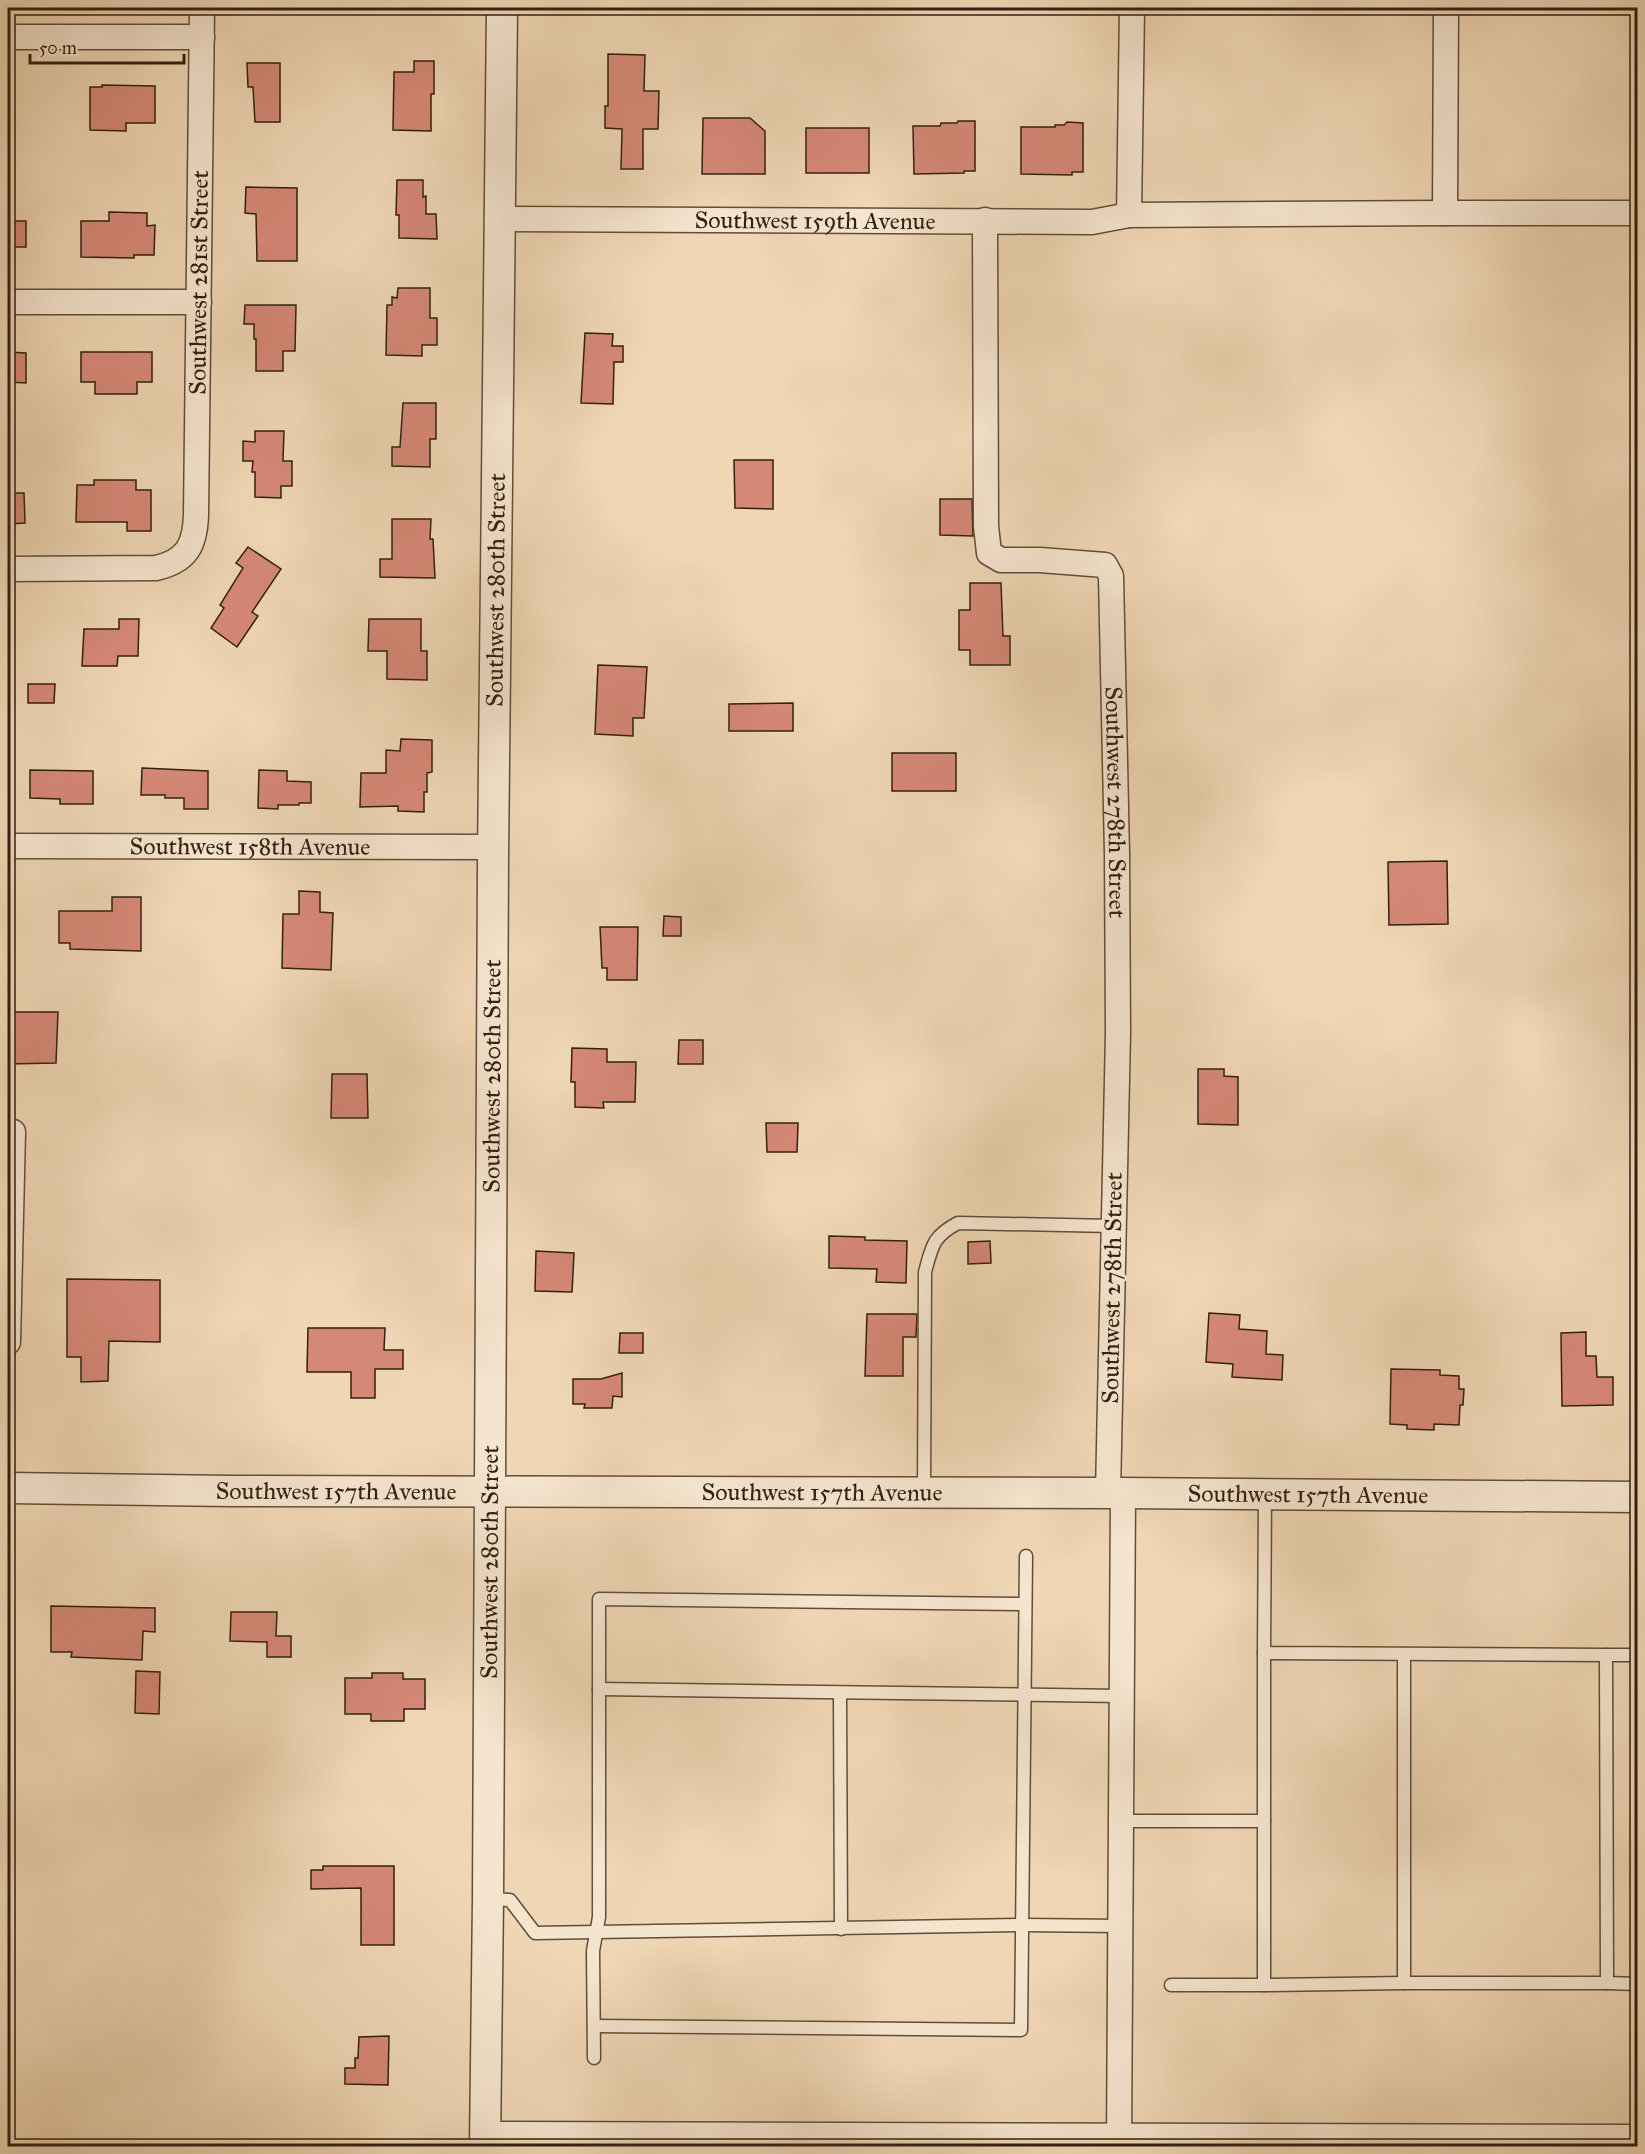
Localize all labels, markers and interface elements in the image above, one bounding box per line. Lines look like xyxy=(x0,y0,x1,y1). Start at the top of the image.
scale bar xyxy=(30,27,184,65)
text: 50 m xyxy=(39,37,77,59)
street label: Southwest 281st Street xyxy=(182,170,215,395)
street label: Southwest 159th Avenue xyxy=(694,205,936,236)
street label: Southwest 280th Street xyxy=(480,473,512,707)
street label: Southwest 278th Street xyxy=(1098,686,1132,919)
street label: Southwest 158th Avenue xyxy=(130,831,370,862)
street label: Southwest 280th Street xyxy=(476,959,508,1193)
street label: Southwest 278th Street xyxy=(1095,1171,1129,1404)
street label: Southwest 280th Street xyxy=(474,1445,505,1679)
street label: Southwest 157th Avenue xyxy=(215,1476,456,1507)
street label: Southwest 157th Avenue xyxy=(702,1477,942,1508)
street label: Southwest 157th Avenue xyxy=(1187,1479,1429,1510)

